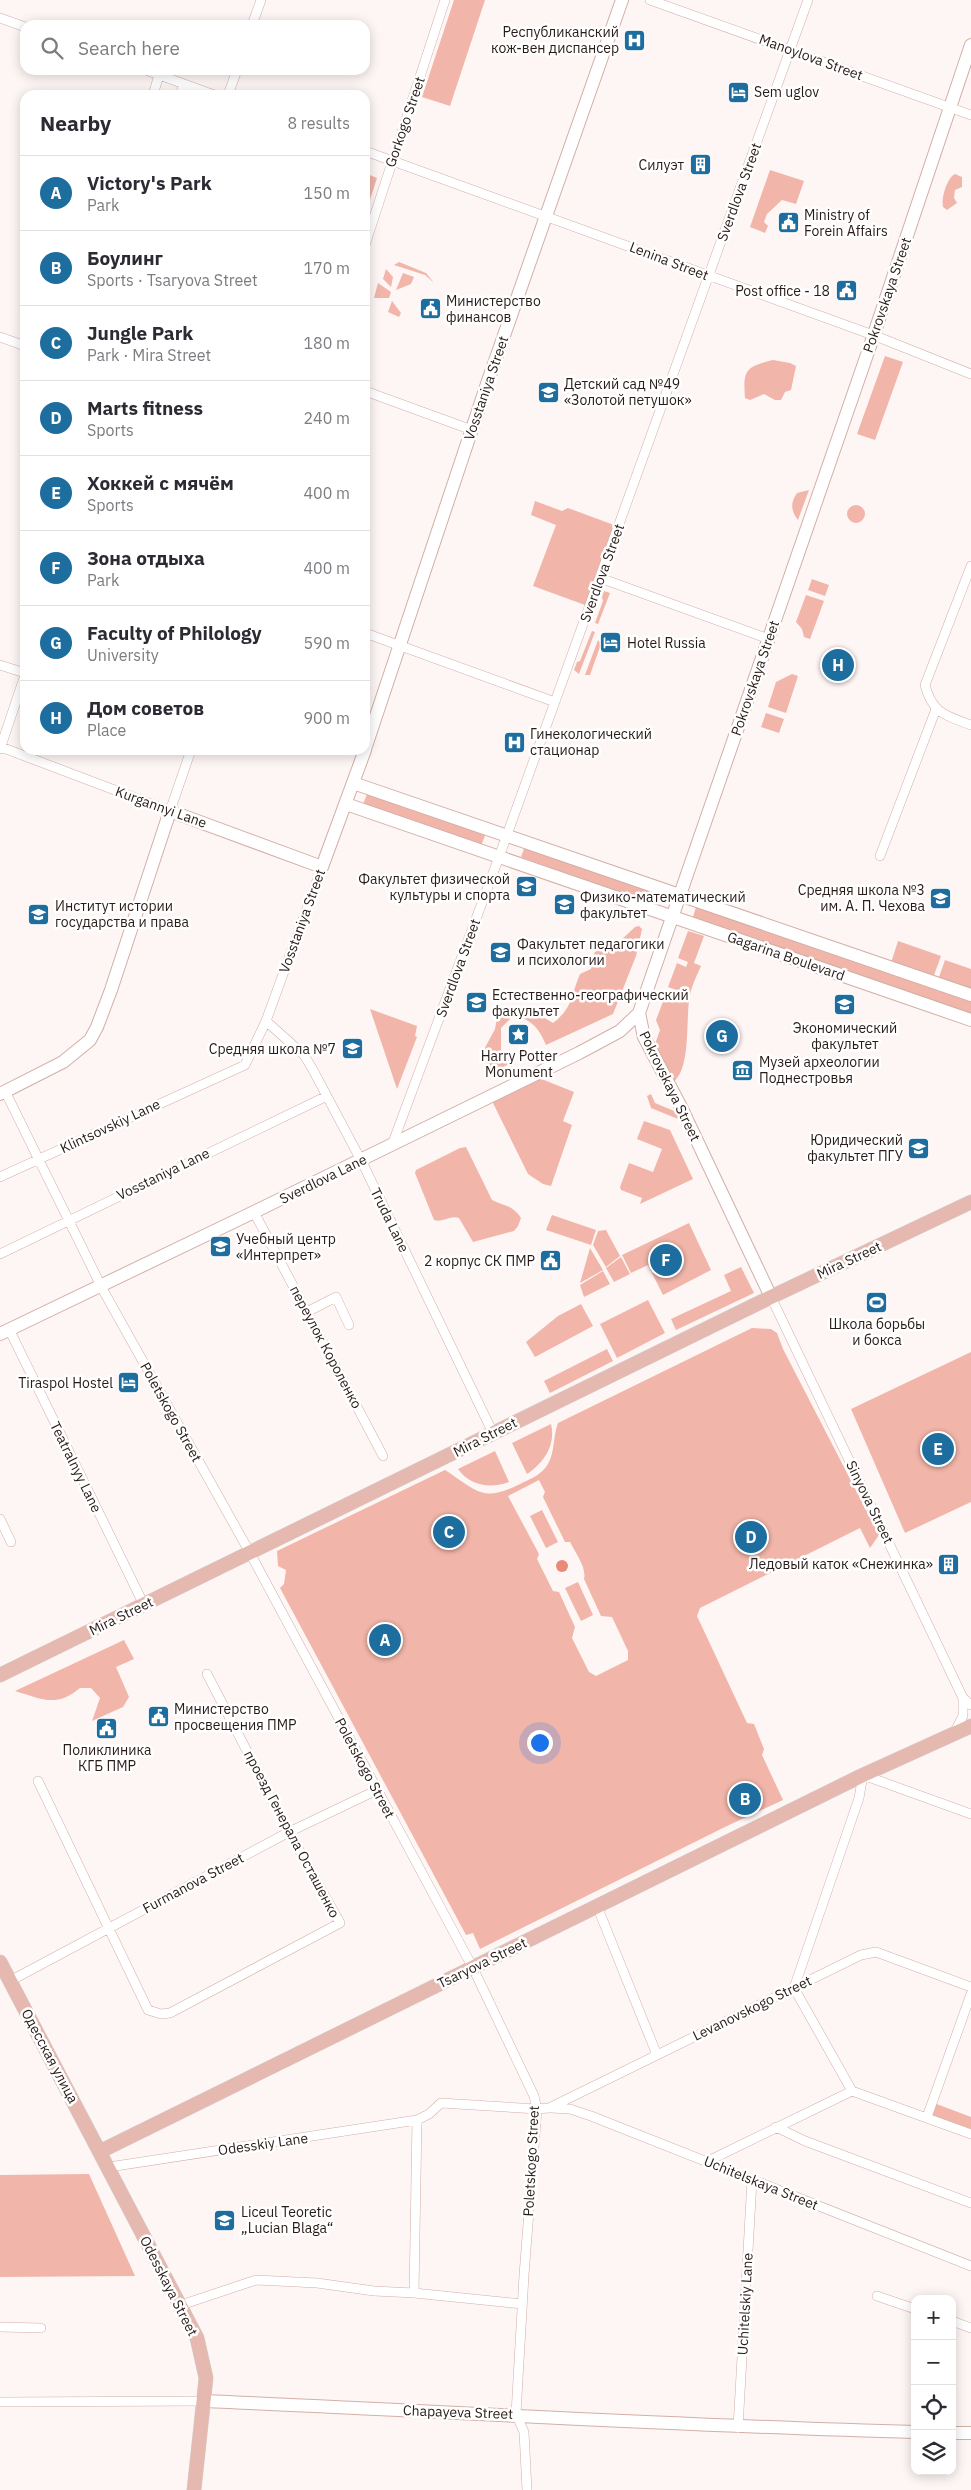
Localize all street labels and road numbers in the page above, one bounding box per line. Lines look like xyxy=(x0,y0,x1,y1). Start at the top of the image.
street label: Manoylova Street xyxy=(757,30,865,84)
street label: Gorkogo Street xyxy=(381,74,429,170)
street label: Sverdlova Street xyxy=(713,140,765,244)
street label: Pokrovskaya Street xyxy=(859,235,915,355)
street label: Lenina Street xyxy=(627,238,711,284)
street label: Vosstaniya Street xyxy=(460,333,512,443)
street label: Sverdlova Street xyxy=(576,521,628,625)
street label: Pokrovskaya Street xyxy=(727,618,783,738)
street label: Kurgannyi Lane xyxy=(113,782,209,832)
street label: Vosstaniya Street xyxy=(275,867,329,975)
street label: Sverdlova Street xyxy=(432,916,484,1020)
street label: Gagarina Boulevard xyxy=(725,927,847,985)
street label: Pokrovskaya Street xyxy=(635,1028,705,1144)
street label: Klintsovskiy Lane xyxy=(57,1095,163,1157)
street label: Vosstaniya Lane xyxy=(114,1144,213,1204)
street label: Sverdlova Lane xyxy=(276,1150,370,1208)
street label: Truda Lane xyxy=(367,1185,413,1255)
street label: Mira Street xyxy=(814,1237,884,1283)
street label: переулок Короленко xyxy=(286,1282,366,1412)
street label: Poletskogo Street xyxy=(136,1359,206,1465)
street label: Mira Street xyxy=(450,1413,520,1461)
street label: Teatralnyy Lane xyxy=(46,1419,106,1516)
street label: Sinyova Street xyxy=(842,1458,898,1546)
street label: Mira Street xyxy=(86,1593,156,1639)
street label: Poletskogo Street xyxy=(331,1715,399,1821)
street label: проезд Генерала Осташенко xyxy=(240,1747,344,1921)
street label: Furmanova Street xyxy=(139,1849,247,1917)
street label: Tsaryova Street xyxy=(434,1934,530,1992)
street label: Levanovskogo Street xyxy=(690,1971,814,2045)
street label: Одесская улица xyxy=(18,2006,83,2107)
street label: Poletskogo Street xyxy=(519,2105,543,2217)
street label: Odesskiy Lane xyxy=(217,2129,309,2159)
street label: Uchitelskaya Street xyxy=(701,2152,821,2214)
street label: Odesskaya Street xyxy=(136,2233,202,2339)
street label: Uchitelskiy Lane xyxy=(733,2252,757,2356)
street label: Chapayeva Street xyxy=(403,2401,513,2423)

